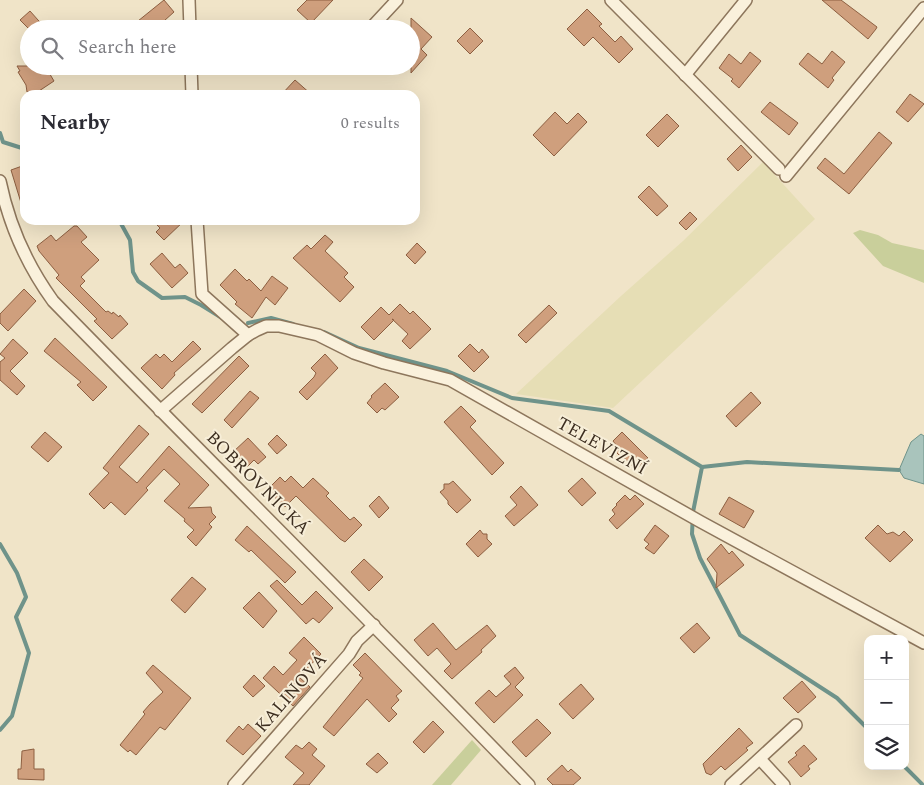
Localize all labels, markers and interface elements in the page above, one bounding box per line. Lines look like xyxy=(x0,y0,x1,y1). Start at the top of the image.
search box xyxy=(20,20,420,75)
text: Search here xyxy=(78,33,177,62)
icon: search xyxy=(38,34,66,62)
text: Nearby xyxy=(40,107,110,139)
text: 0 results xyxy=(341,111,400,135)
street label: TELEVIZNÍ xyxy=(552,410,652,482)
street label: BOBROVNICKÁ xyxy=(200,425,316,541)
map controls xyxy=(864,635,909,770)
button: + xyxy=(864,635,909,680)
street label: KALINOVÁ xyxy=(249,647,333,739)
button: − xyxy=(864,680,909,725)
button: layers xyxy=(864,725,909,770)

